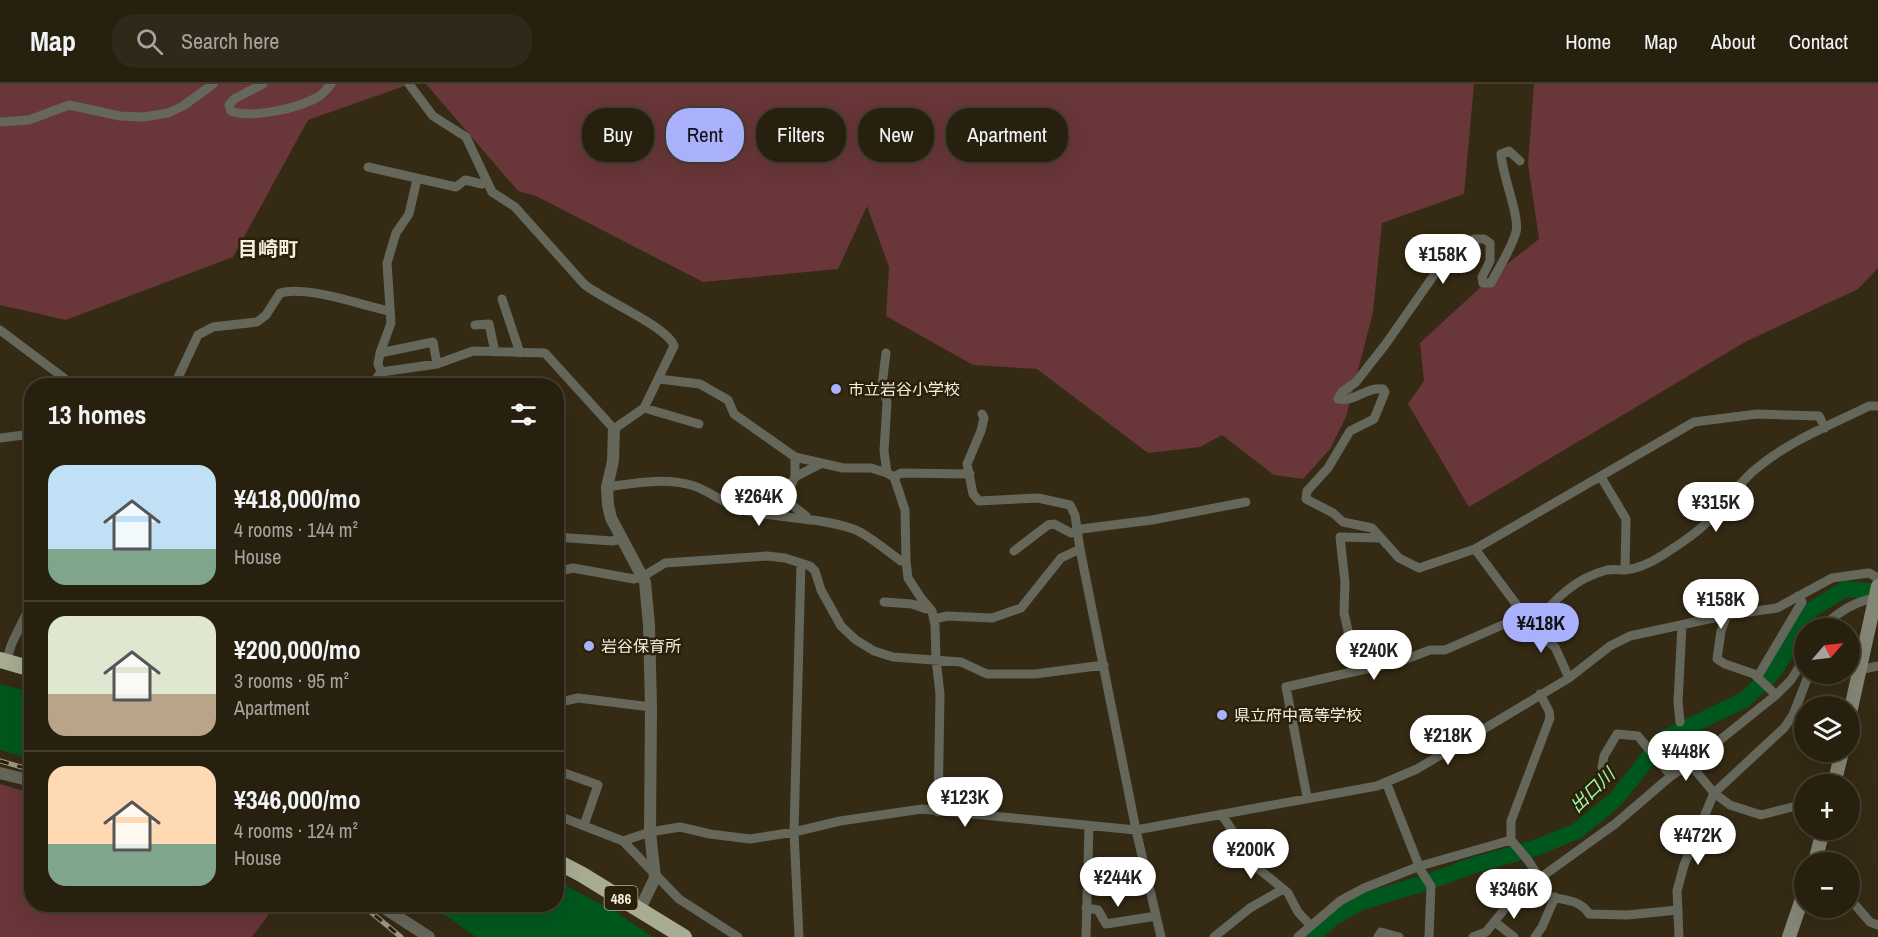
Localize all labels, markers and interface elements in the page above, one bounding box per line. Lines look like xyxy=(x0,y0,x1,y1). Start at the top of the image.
search box xyxy=(112,14,532,68)
text: Map xyxy=(30,22,76,60)
icon: search xyxy=(133,25,166,58)
text: Search here xyxy=(181,26,279,56)
text: Home xyxy=(1565,27,1611,56)
text: Map xyxy=(1644,27,1678,56)
text: About xyxy=(1711,27,1756,56)
text: Contact xyxy=(1789,27,1848,56)
chip: Buy xyxy=(582,108,654,162)
chip: Rent xyxy=(666,108,744,162)
chip: Filters xyxy=(756,108,846,162)
chip: New xyxy=(858,108,934,162)
chip: Apartment xyxy=(946,108,1068,162)
pin: ¥158K xyxy=(1401,234,1485,285)
district label: 目崎町 xyxy=(238,235,298,262)
text: ¥158K xyxy=(1419,240,1467,267)
place label: 市立岩谷小学校 xyxy=(848,378,960,400)
marker: 市立岩谷小学校 xyxy=(829,382,843,396)
text: 13 homes xyxy=(48,397,146,432)
icon: filters xyxy=(507,398,540,431)
pin: ¥264K xyxy=(717,476,801,527)
text: ¥418,000/mo xyxy=(234,481,361,516)
text: ¥264K xyxy=(735,482,783,509)
pin: ¥315K xyxy=(1674,482,1758,533)
text: ¥315K xyxy=(1692,488,1740,515)
icon: home xyxy=(96,489,168,561)
text: 4 rooms · 144 m² xyxy=(234,516,358,543)
text: House xyxy=(234,543,281,570)
pin: ¥158K xyxy=(1679,579,1763,630)
text: ¥158K xyxy=(1697,585,1745,612)
pin: ¥418K xyxy=(1499,603,1583,654)
text: ¥418K xyxy=(1517,609,1565,636)
north arrow xyxy=(1794,618,1860,684)
map controls xyxy=(1794,618,1860,918)
pin: ¥240K xyxy=(1332,630,1416,681)
text: ¥200,000/mo xyxy=(234,632,361,667)
place label: 岩谷保育所 xyxy=(601,635,681,657)
text: ¥240K xyxy=(1350,636,1398,663)
marker: 岩谷保育所 xyxy=(582,639,596,653)
icon: home xyxy=(96,640,168,712)
text: 3 rooms · 95 m² xyxy=(234,667,349,694)
text: Apartment xyxy=(234,694,310,721)
button: layers xyxy=(1794,696,1860,762)
place label: 県立府中高等学校 xyxy=(1234,704,1362,726)
marker: 県立府中高等学校 xyxy=(1215,708,1229,722)
pin: ¥218K xyxy=(1406,715,1490,766)
text: ¥218K xyxy=(1424,721,1472,748)
pin: ¥448K xyxy=(1644,731,1728,782)
text: ¥448K xyxy=(1662,737,1710,764)
water label: 出口川 xyxy=(1564,761,1622,818)
button: + xyxy=(1794,774,1860,840)
pin: ¥123K xyxy=(923,777,1007,828)
text: ¥346,000/mo xyxy=(234,782,361,817)
text: ¥123K xyxy=(941,783,989,810)
icon: home xyxy=(96,790,168,862)
pin: ¥472K xyxy=(1656,815,1740,866)
text: 4 rooms · 124 m² xyxy=(234,817,358,844)
text: ¥472K xyxy=(1674,821,1722,848)
pin: ¥200K xyxy=(1209,829,1293,880)
text: ¥200K xyxy=(1227,835,1275,862)
text: House xyxy=(234,844,281,871)
button: − xyxy=(1794,852,1860,918)
pin: ¥244K xyxy=(1076,857,1160,908)
text: ¥244K xyxy=(1094,863,1142,890)
pin: ¥346K xyxy=(1472,869,1556,920)
text: ¥346K xyxy=(1490,875,1538,902)
road number: 486 xyxy=(604,886,638,910)

